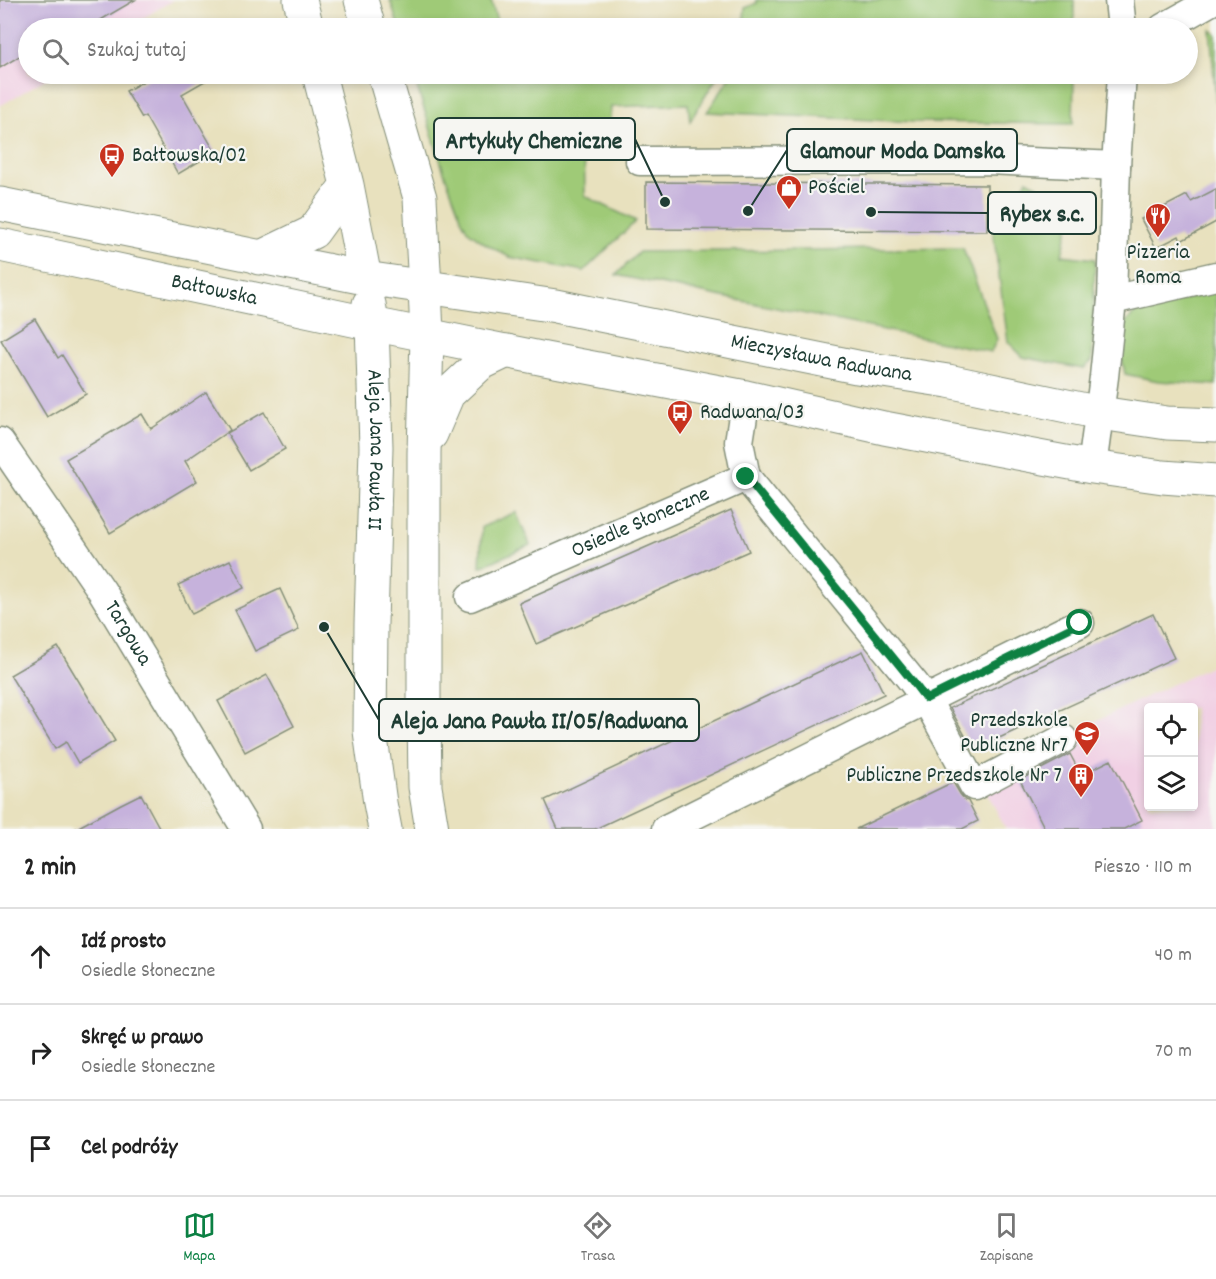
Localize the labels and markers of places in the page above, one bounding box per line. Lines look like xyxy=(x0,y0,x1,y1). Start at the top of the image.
callout: Artykuły Chemiczne xyxy=(434,118,635,160)
callout: Glamour Moda Damska xyxy=(787,129,1017,171)
bus stop icon: Bałtowska/02 xyxy=(97,141,127,179)
place label: Bałtowska/02 xyxy=(132,141,247,172)
shop icon: Pościel xyxy=(774,173,804,211)
place label: Pościel xyxy=(808,173,865,204)
callout: Rybex s.c. xyxy=(988,192,1096,234)
restaurant icon: Pizzeria Roma xyxy=(1143,201,1173,239)
place label: Pizzeria Roma xyxy=(1127,238,1190,294)
bus stop icon: Radwana/03 xyxy=(665,398,695,436)
place label: Radwana/03 xyxy=(700,398,804,429)
callout: Aleja Jana Pawła II/05/Radwana xyxy=(379,699,699,741)
place label: Przedszkole Publiczne Nr7 xyxy=(960,706,1068,762)
school or university icon: Przedszkole Publiczne Nr7 xyxy=(1072,719,1102,757)
place label: Publiczne Przedszkole Nr 7 xyxy=(846,761,1062,792)
building icon: Publiczne Przedszkole Nr 7 xyxy=(1066,761,1096,799)

